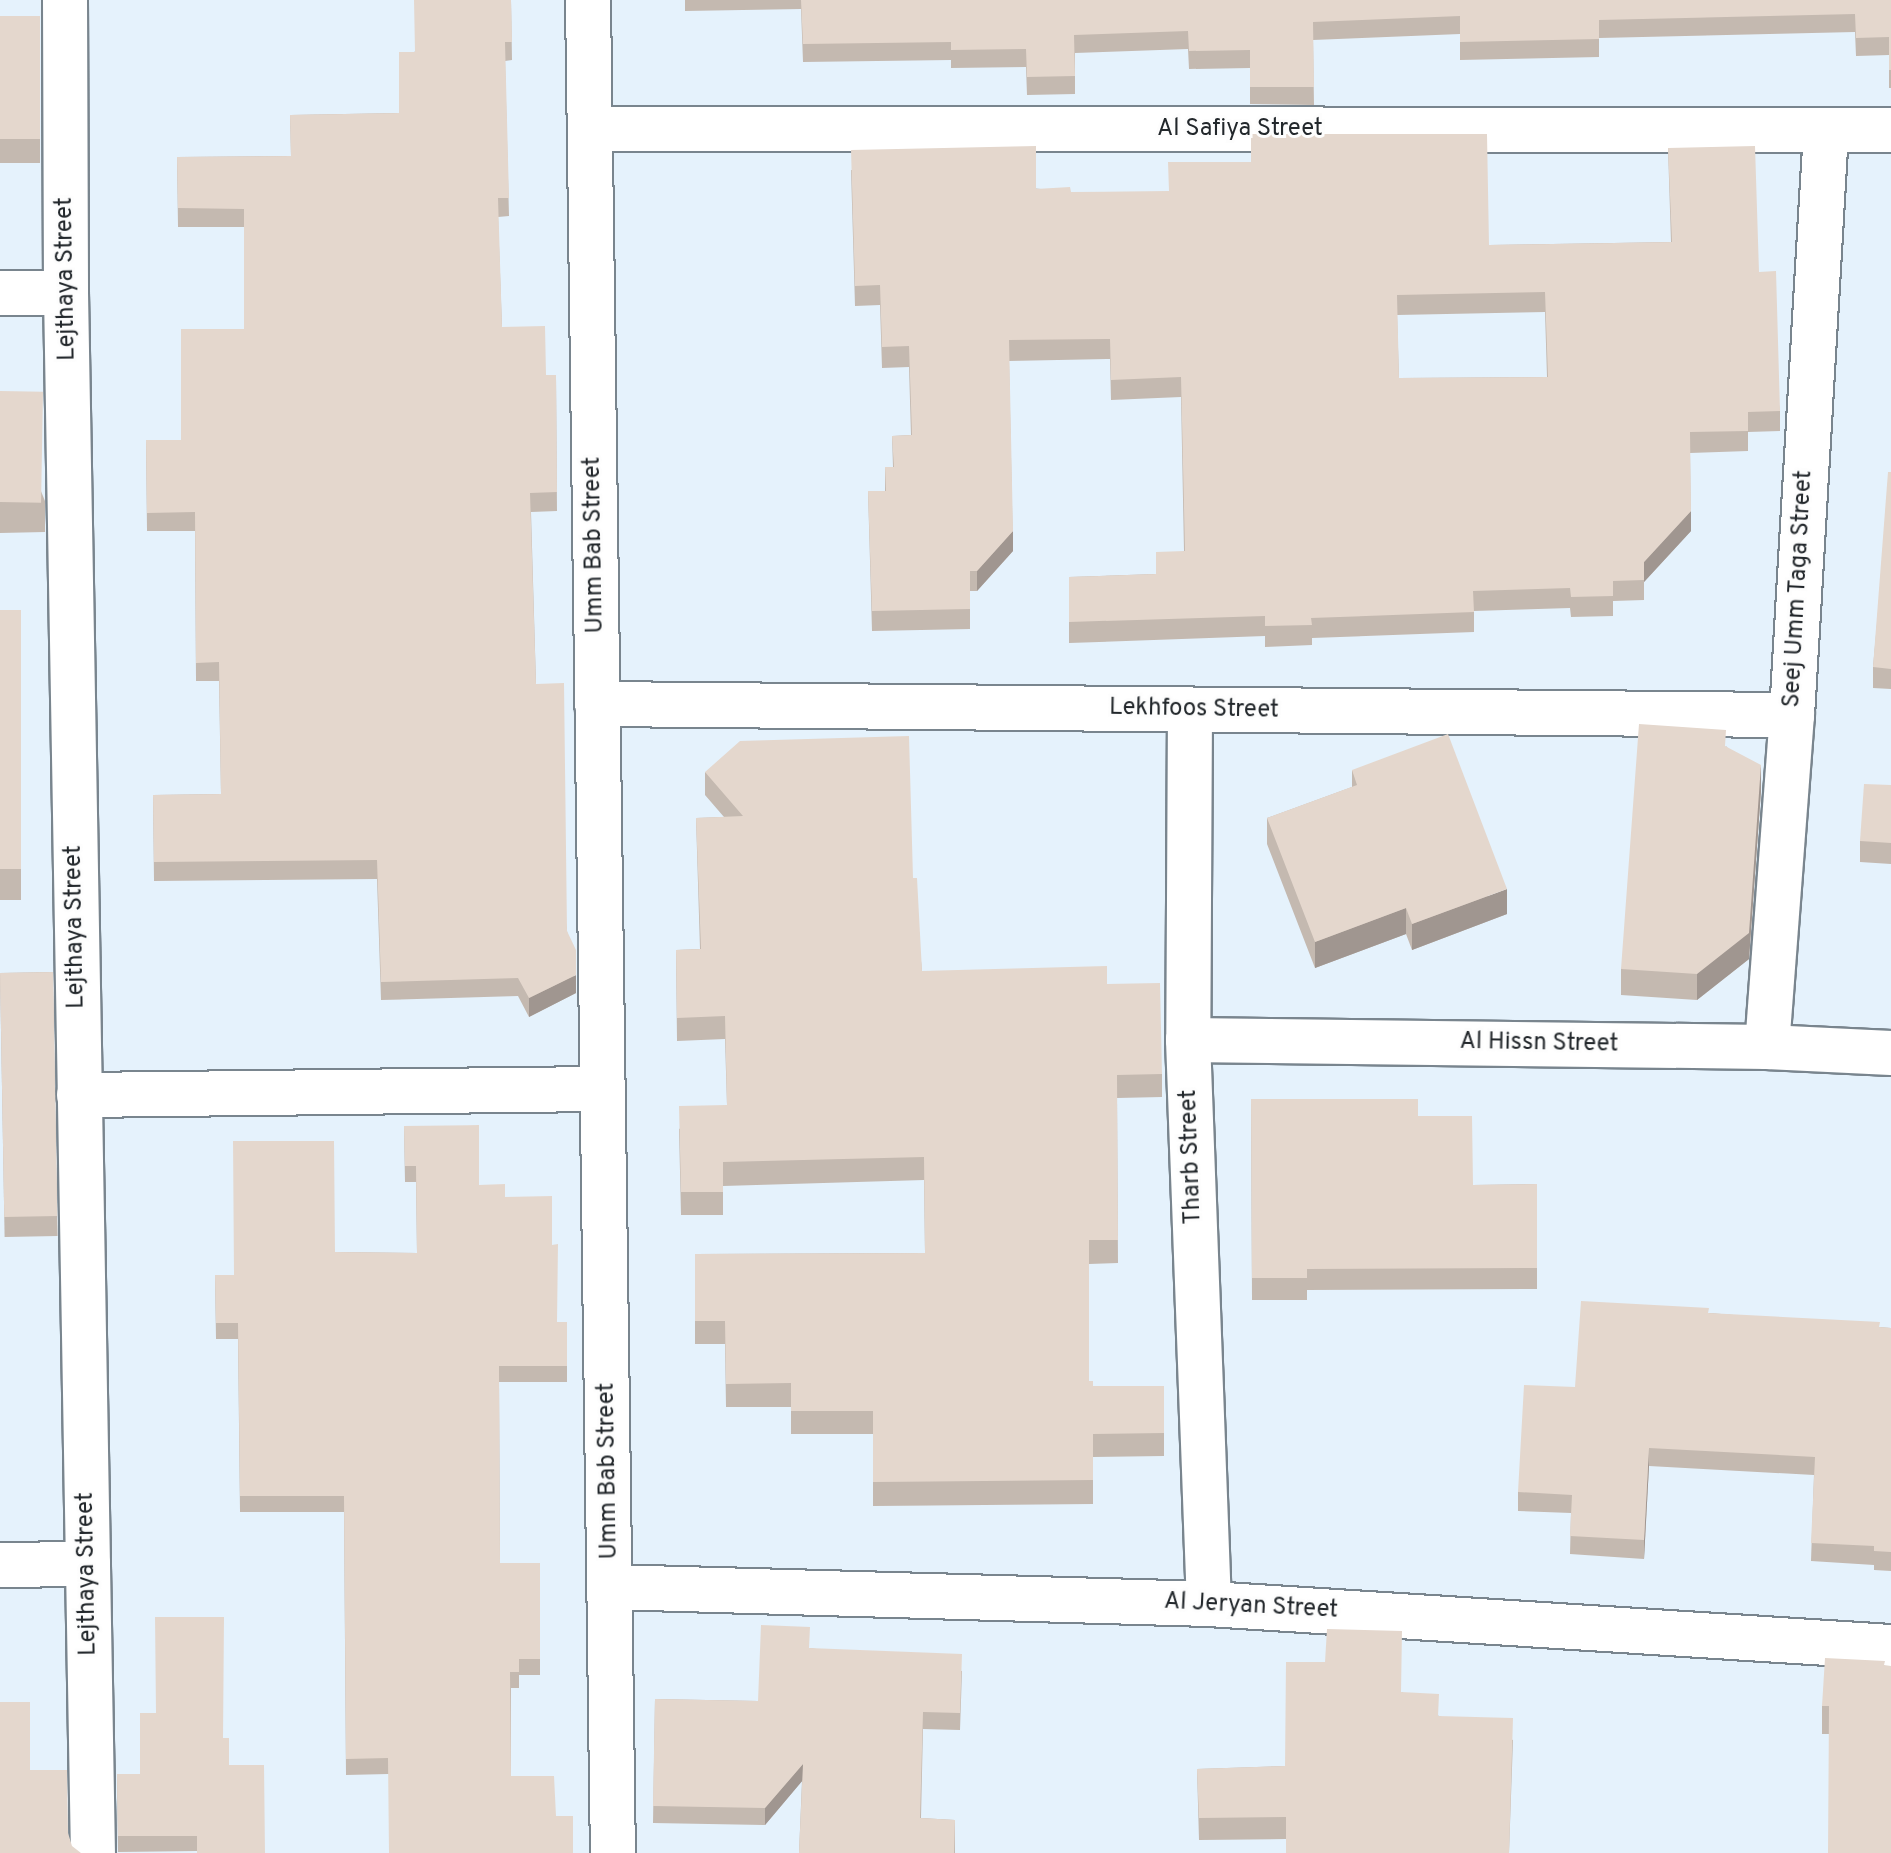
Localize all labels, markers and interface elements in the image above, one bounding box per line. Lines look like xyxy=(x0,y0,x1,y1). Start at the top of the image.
street label: Al Safiya Street xyxy=(1157,116,1323,144)
street label: Lejthaya Street xyxy=(51,197,83,361)
street label: Umm Bab Street xyxy=(579,456,611,634)
street label: Seej Umm Taga Street xyxy=(1778,469,1820,709)
street label: Lekhfoos Street xyxy=(1109,694,1279,726)
street label: Lejthaya Street xyxy=(60,845,92,1009)
street label: Al Hissn Street xyxy=(1459,1028,1619,1060)
street label: Tharb Street xyxy=(1175,1089,1209,1225)
street label: Umm Bab Street xyxy=(593,1382,625,1560)
street label: Lejthaya Street xyxy=(72,1492,104,1656)
street label: Al Jeryan Street xyxy=(1163,1588,1339,1626)

